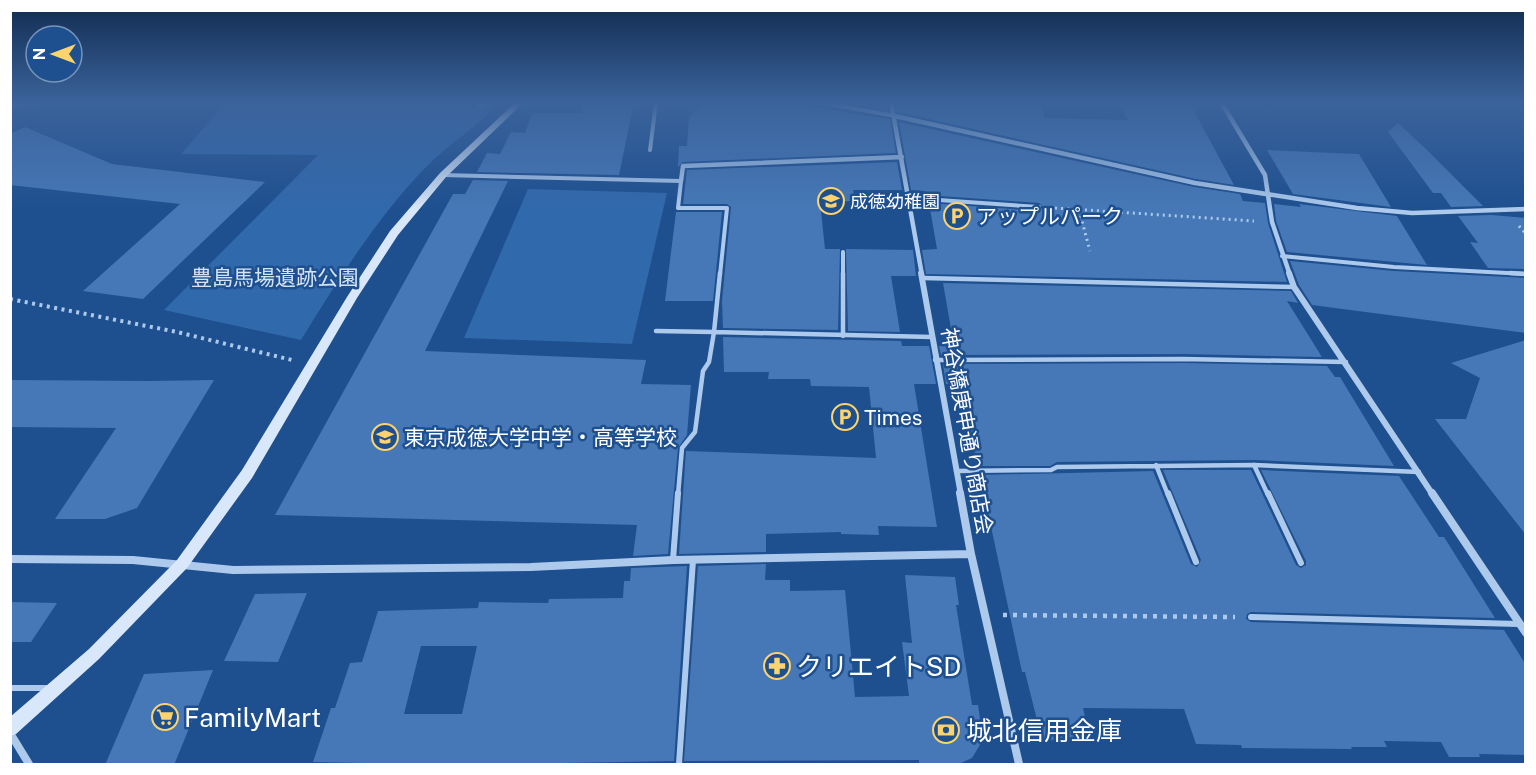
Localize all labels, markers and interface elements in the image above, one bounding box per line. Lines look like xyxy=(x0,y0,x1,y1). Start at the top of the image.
north arrow xyxy=(24,24,84,84)
text: N xyxy=(30,48,49,60)
school or university icon: 成徳幼稚園 xyxy=(816,186,846,216)
place label: 成徳幼稚園 xyxy=(850,191,940,212)
parking icon: アップルパーク xyxy=(942,201,972,231)
place label: アップルパーク xyxy=(976,204,1123,229)
park label: 豊島馬場遺跡公園 xyxy=(191,265,359,290)
street label: 神谷橋庚申通り商店会 xyxy=(936,325,998,537)
parking icon: Times xyxy=(830,402,860,432)
place label: Times xyxy=(864,405,922,430)
school or university icon: 東京成徳大学中学・高等学校 xyxy=(370,422,400,452)
place label: 東京成徳大学中学・高等学校 xyxy=(404,425,677,450)
pharmacy icon: クリエイトSD xyxy=(762,651,792,681)
place label: クリエイトSD xyxy=(796,651,961,682)
supermarket icon: FamilyMart xyxy=(150,702,180,732)
place label: FamilyMart xyxy=(184,702,321,733)
bank icon: 城北信用金庫 xyxy=(931,715,961,745)
place label: 城北信用金庫 xyxy=(966,715,1122,746)

